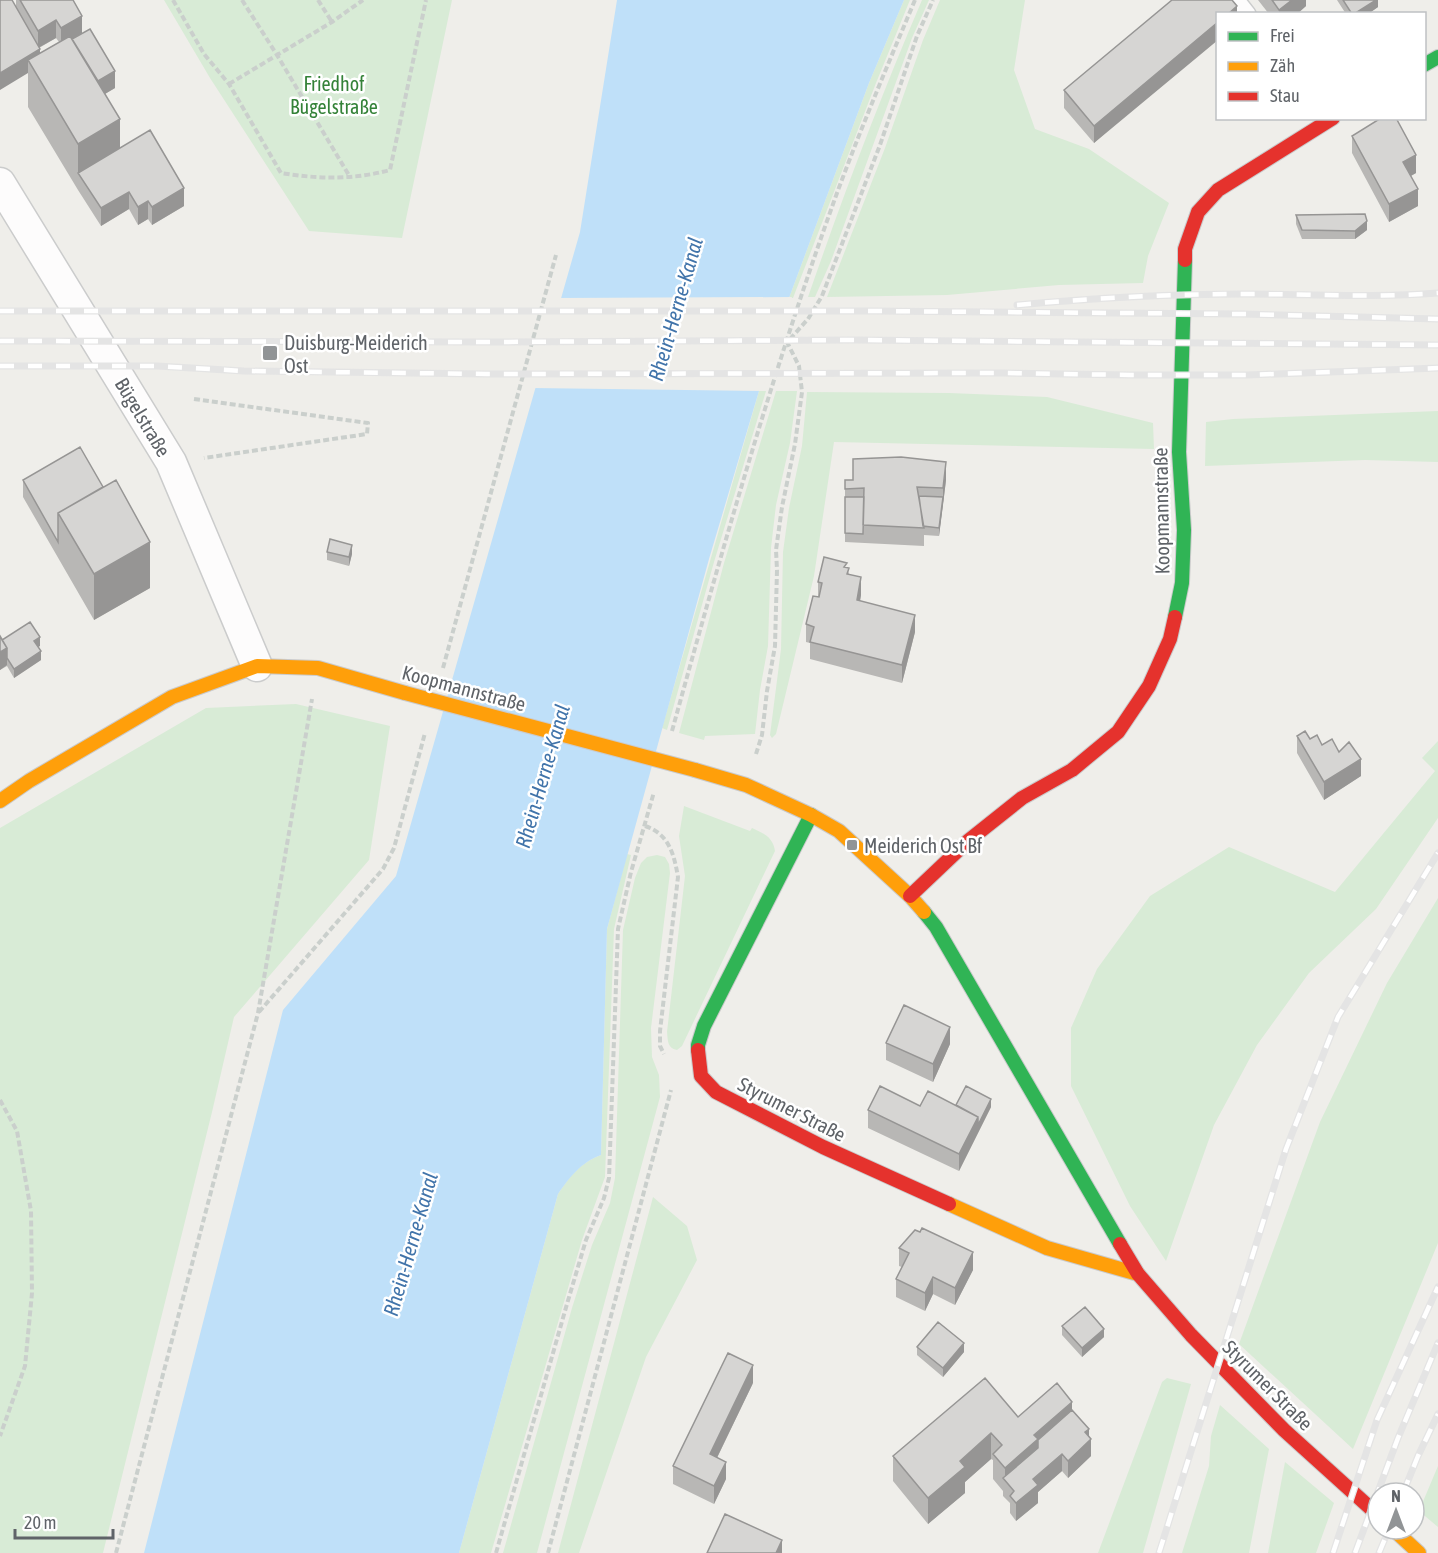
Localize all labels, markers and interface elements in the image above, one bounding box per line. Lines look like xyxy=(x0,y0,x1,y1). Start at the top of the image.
legend xyxy=(1216,12,1426,120)
text: Frei xyxy=(1270,25,1295,46)
text: Zäh xyxy=(1270,55,1295,76)
park label: Friedhof Bügelstraße xyxy=(290,72,378,118)
text: Stau xyxy=(1270,85,1300,106)
water label: Rhein-Herne-Kanal xyxy=(643,234,707,384)
place label: Duisburg-Meiderich Ost xyxy=(284,331,428,377)
marker: Duisburg-Meiderich Ost xyxy=(261,344,279,362)
street label: Bügelstraße xyxy=(111,373,175,461)
street label: Koopmannstraße xyxy=(1148,447,1174,575)
street label: Koopmannstraße xyxy=(400,660,528,716)
water label: Rhein-Herne-Kanal xyxy=(510,701,574,851)
place label: Meiderich Ost Bf xyxy=(864,834,983,857)
marker: Meiderich Ost Bf xyxy=(845,838,859,852)
street label: Styrumer Straße xyxy=(734,1072,850,1146)
water label: Rhein-Herne-Kanal xyxy=(378,1169,442,1319)
street label: Styrumer Straße xyxy=(1218,1335,1318,1435)
north arrow xyxy=(1366,1481,1426,1541)
text: N xyxy=(1391,1487,1401,1505)
scale bar xyxy=(15,1502,112,1540)
text: 20 m xyxy=(24,1512,56,1533)

